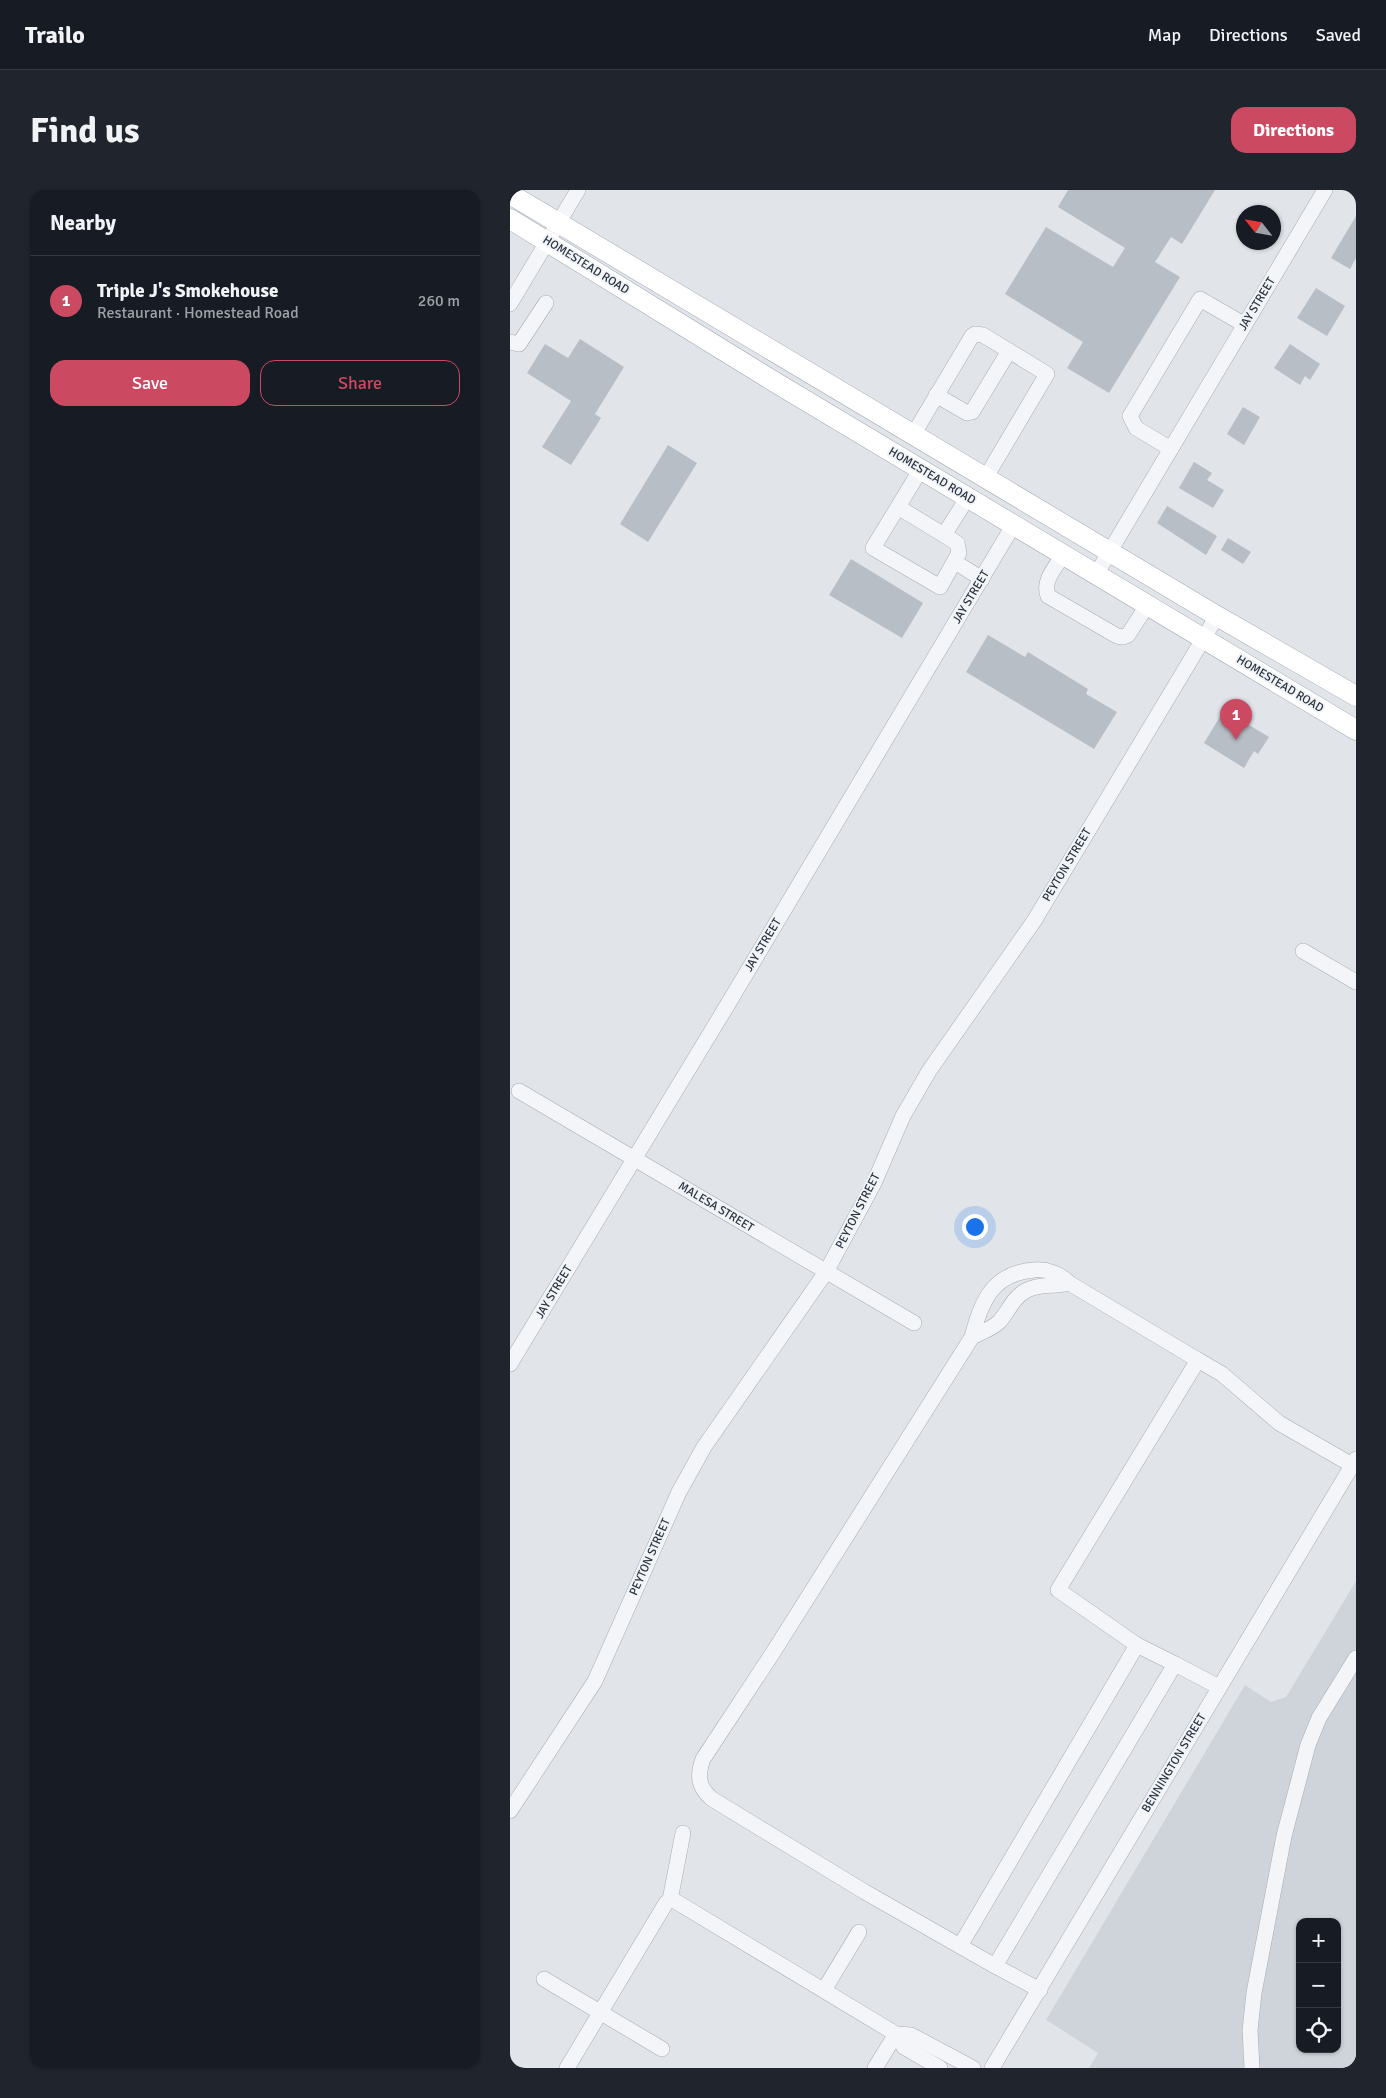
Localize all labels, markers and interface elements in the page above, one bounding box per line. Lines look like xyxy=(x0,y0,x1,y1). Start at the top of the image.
text: Trailo xyxy=(25,20,85,50)
text: Map xyxy=(1148,24,1181,46)
text: Directions xyxy=(1209,24,1288,46)
text: Saved xyxy=(1316,24,1361,46)
button: Directions xyxy=(1231,107,1356,153)
text: Find us xyxy=(30,109,140,152)
north arrow xyxy=(1236,205,1281,250)
text: Nearby xyxy=(50,210,116,236)
street label: HOMESTEAD ROAD xyxy=(540,232,632,298)
street label: JAY STREET xyxy=(1235,275,1279,333)
text: Triple J's Smokehouse xyxy=(97,279,278,303)
text: 1 xyxy=(62,291,70,311)
text: 260 m xyxy=(418,291,460,311)
text: Restaurant · Homestead Road xyxy=(97,303,299,323)
button: Save xyxy=(50,360,250,406)
button: Share xyxy=(260,360,460,406)
street label: HOMESTEAD ROAD xyxy=(886,444,979,508)
street label: JAY STREET xyxy=(949,568,993,626)
street label: HOMESTEAD ROAD xyxy=(1234,652,1327,716)
pin: 1 xyxy=(1220,699,1252,740)
street label: PEYTON STREET xyxy=(1039,826,1095,904)
street label: JAY STREET xyxy=(741,916,785,974)
street label: PEYTON STREET xyxy=(833,1171,884,1251)
street label: MALESA STREET xyxy=(675,1179,757,1236)
your location xyxy=(962,1214,988,1240)
street label: JAY STREET xyxy=(532,1263,576,1321)
street label: PEYTON STREET xyxy=(626,1516,674,1598)
street label: BENNINGTON STREET xyxy=(1138,1711,1210,1815)
map controls xyxy=(1296,1918,1341,2053)
button: + xyxy=(1296,1918,1341,1963)
button: − xyxy=(1296,1963,1341,2008)
button: locate xyxy=(1296,2008,1341,2053)

